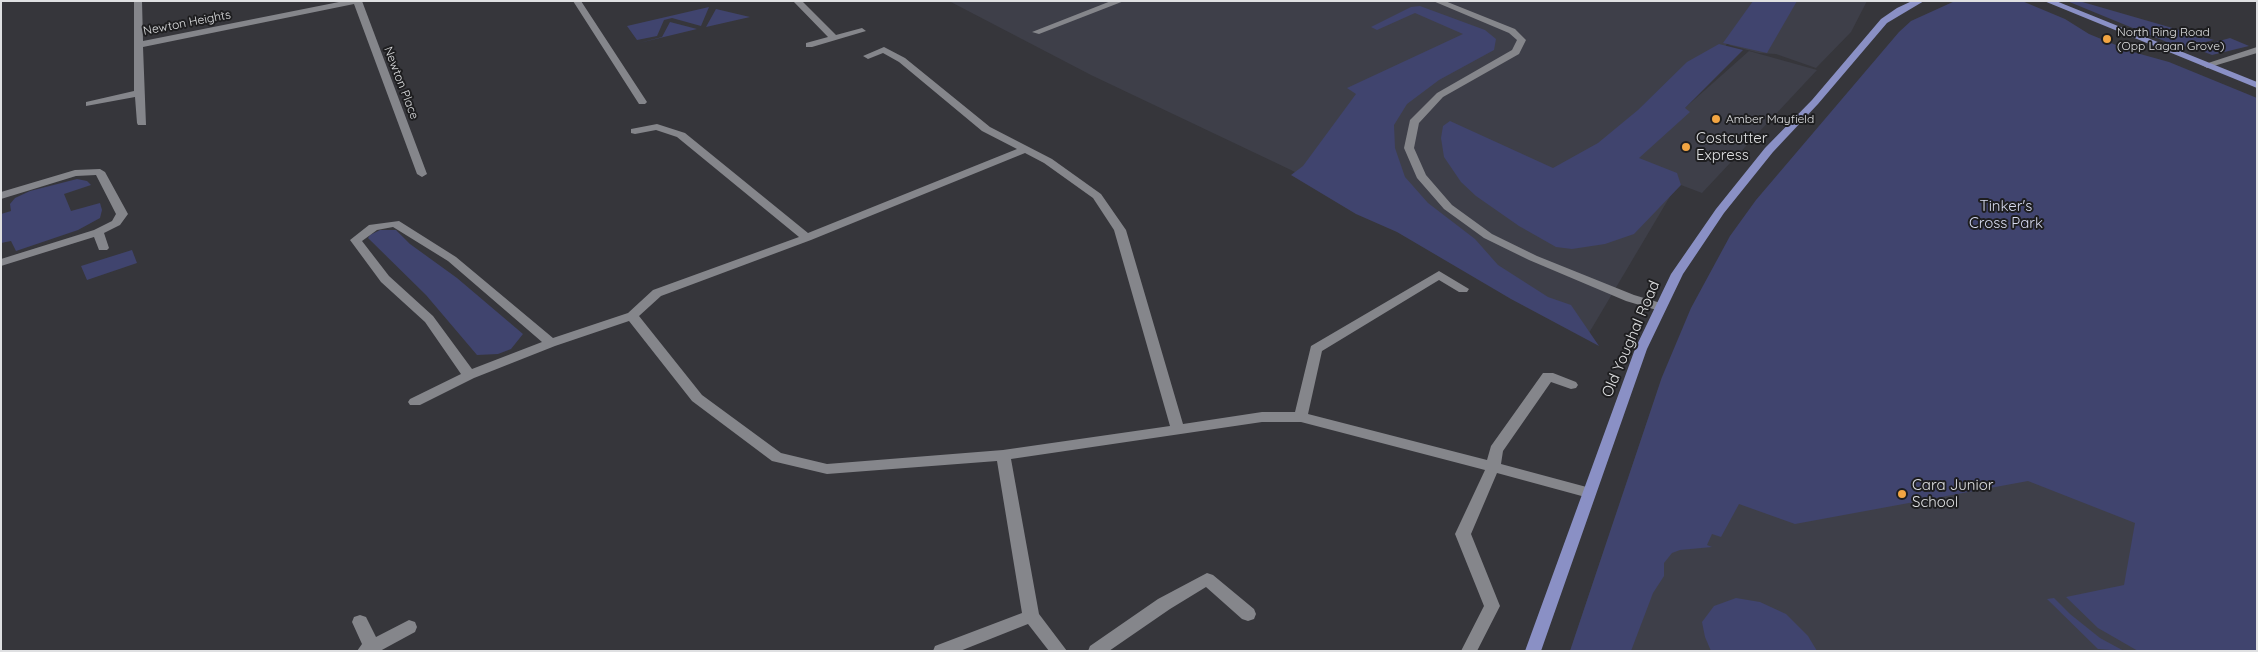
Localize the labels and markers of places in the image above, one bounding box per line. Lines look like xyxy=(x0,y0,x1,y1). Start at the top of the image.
place label: North Ring Road (Opp Lagan Grove) xyxy=(2117,25,2225,53)
marker: North Ring Road (Opp Lagan Grove) xyxy=(2101,33,2113,45)
place label: Amber Mayfield xyxy=(1726,112,1814,126)
marker: Amber Mayfield xyxy=(1710,113,1722,125)
place label: Costcutter Express xyxy=(1696,129,1768,164)
marker: Costcutter Express xyxy=(1680,141,1692,153)
place label: Cara Junior School xyxy=(1912,476,1993,511)
marker: Cara Junior School xyxy=(1896,488,1908,500)

